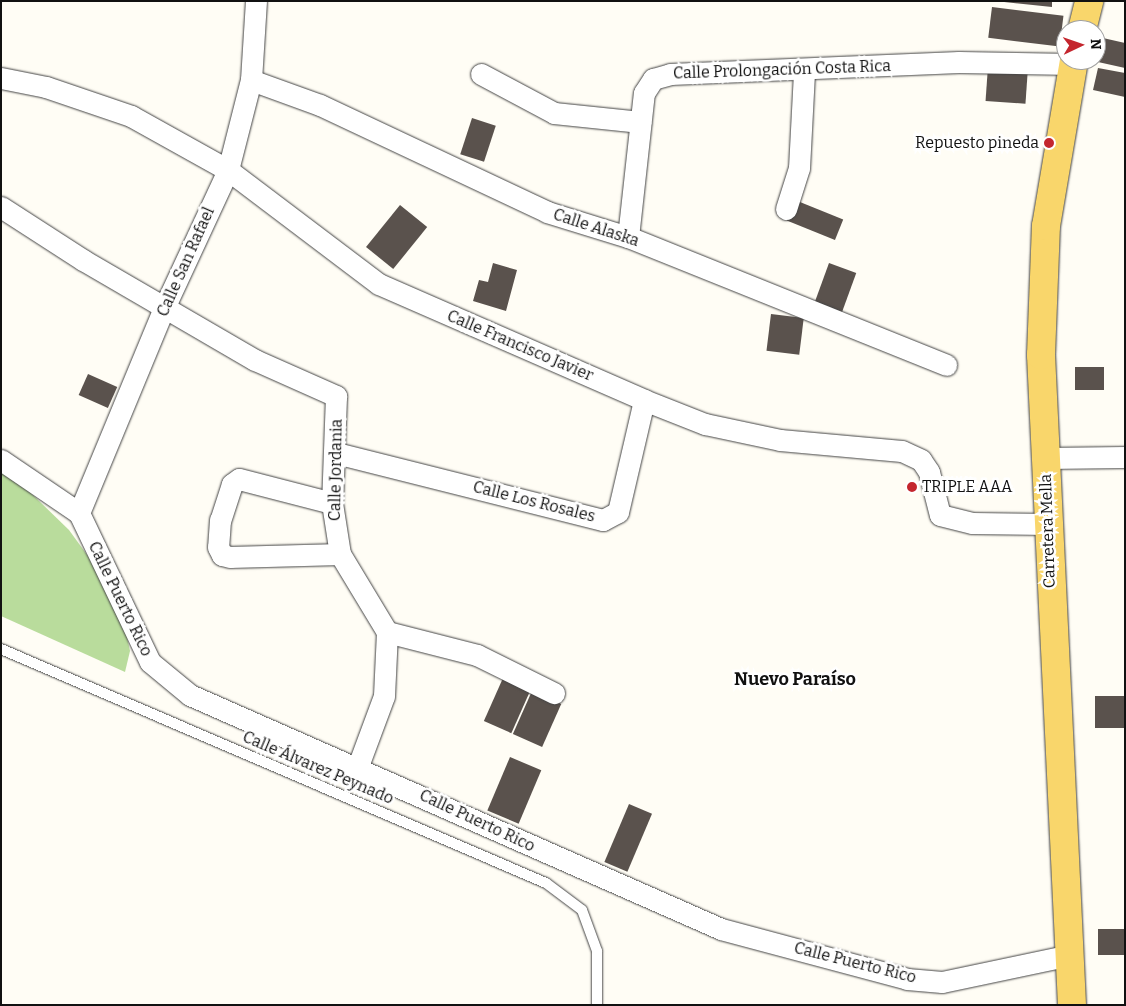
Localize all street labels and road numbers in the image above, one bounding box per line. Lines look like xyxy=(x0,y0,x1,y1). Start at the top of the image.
street label: Calle Prolongación Costa Rica xyxy=(673,57,891,83)
street label: Calle San Rafael xyxy=(153,204,219,320)
street label: Calle Alaska xyxy=(551,205,641,251)
street label: Calle Francisco Javier xyxy=(444,306,596,386)
street label: Calle Jordania xyxy=(326,419,346,521)
street label: Carretera Mella xyxy=(1036,474,1060,588)
street label: Calle Los Rosales xyxy=(471,478,597,526)
street label: Calle Puerto Rico xyxy=(84,539,156,659)
street label: Calle Álvarez Peynado xyxy=(240,727,396,809)
street label: Calle Puerto Rico xyxy=(416,786,538,856)
street label: Calle Puerto Rico xyxy=(792,939,918,987)

